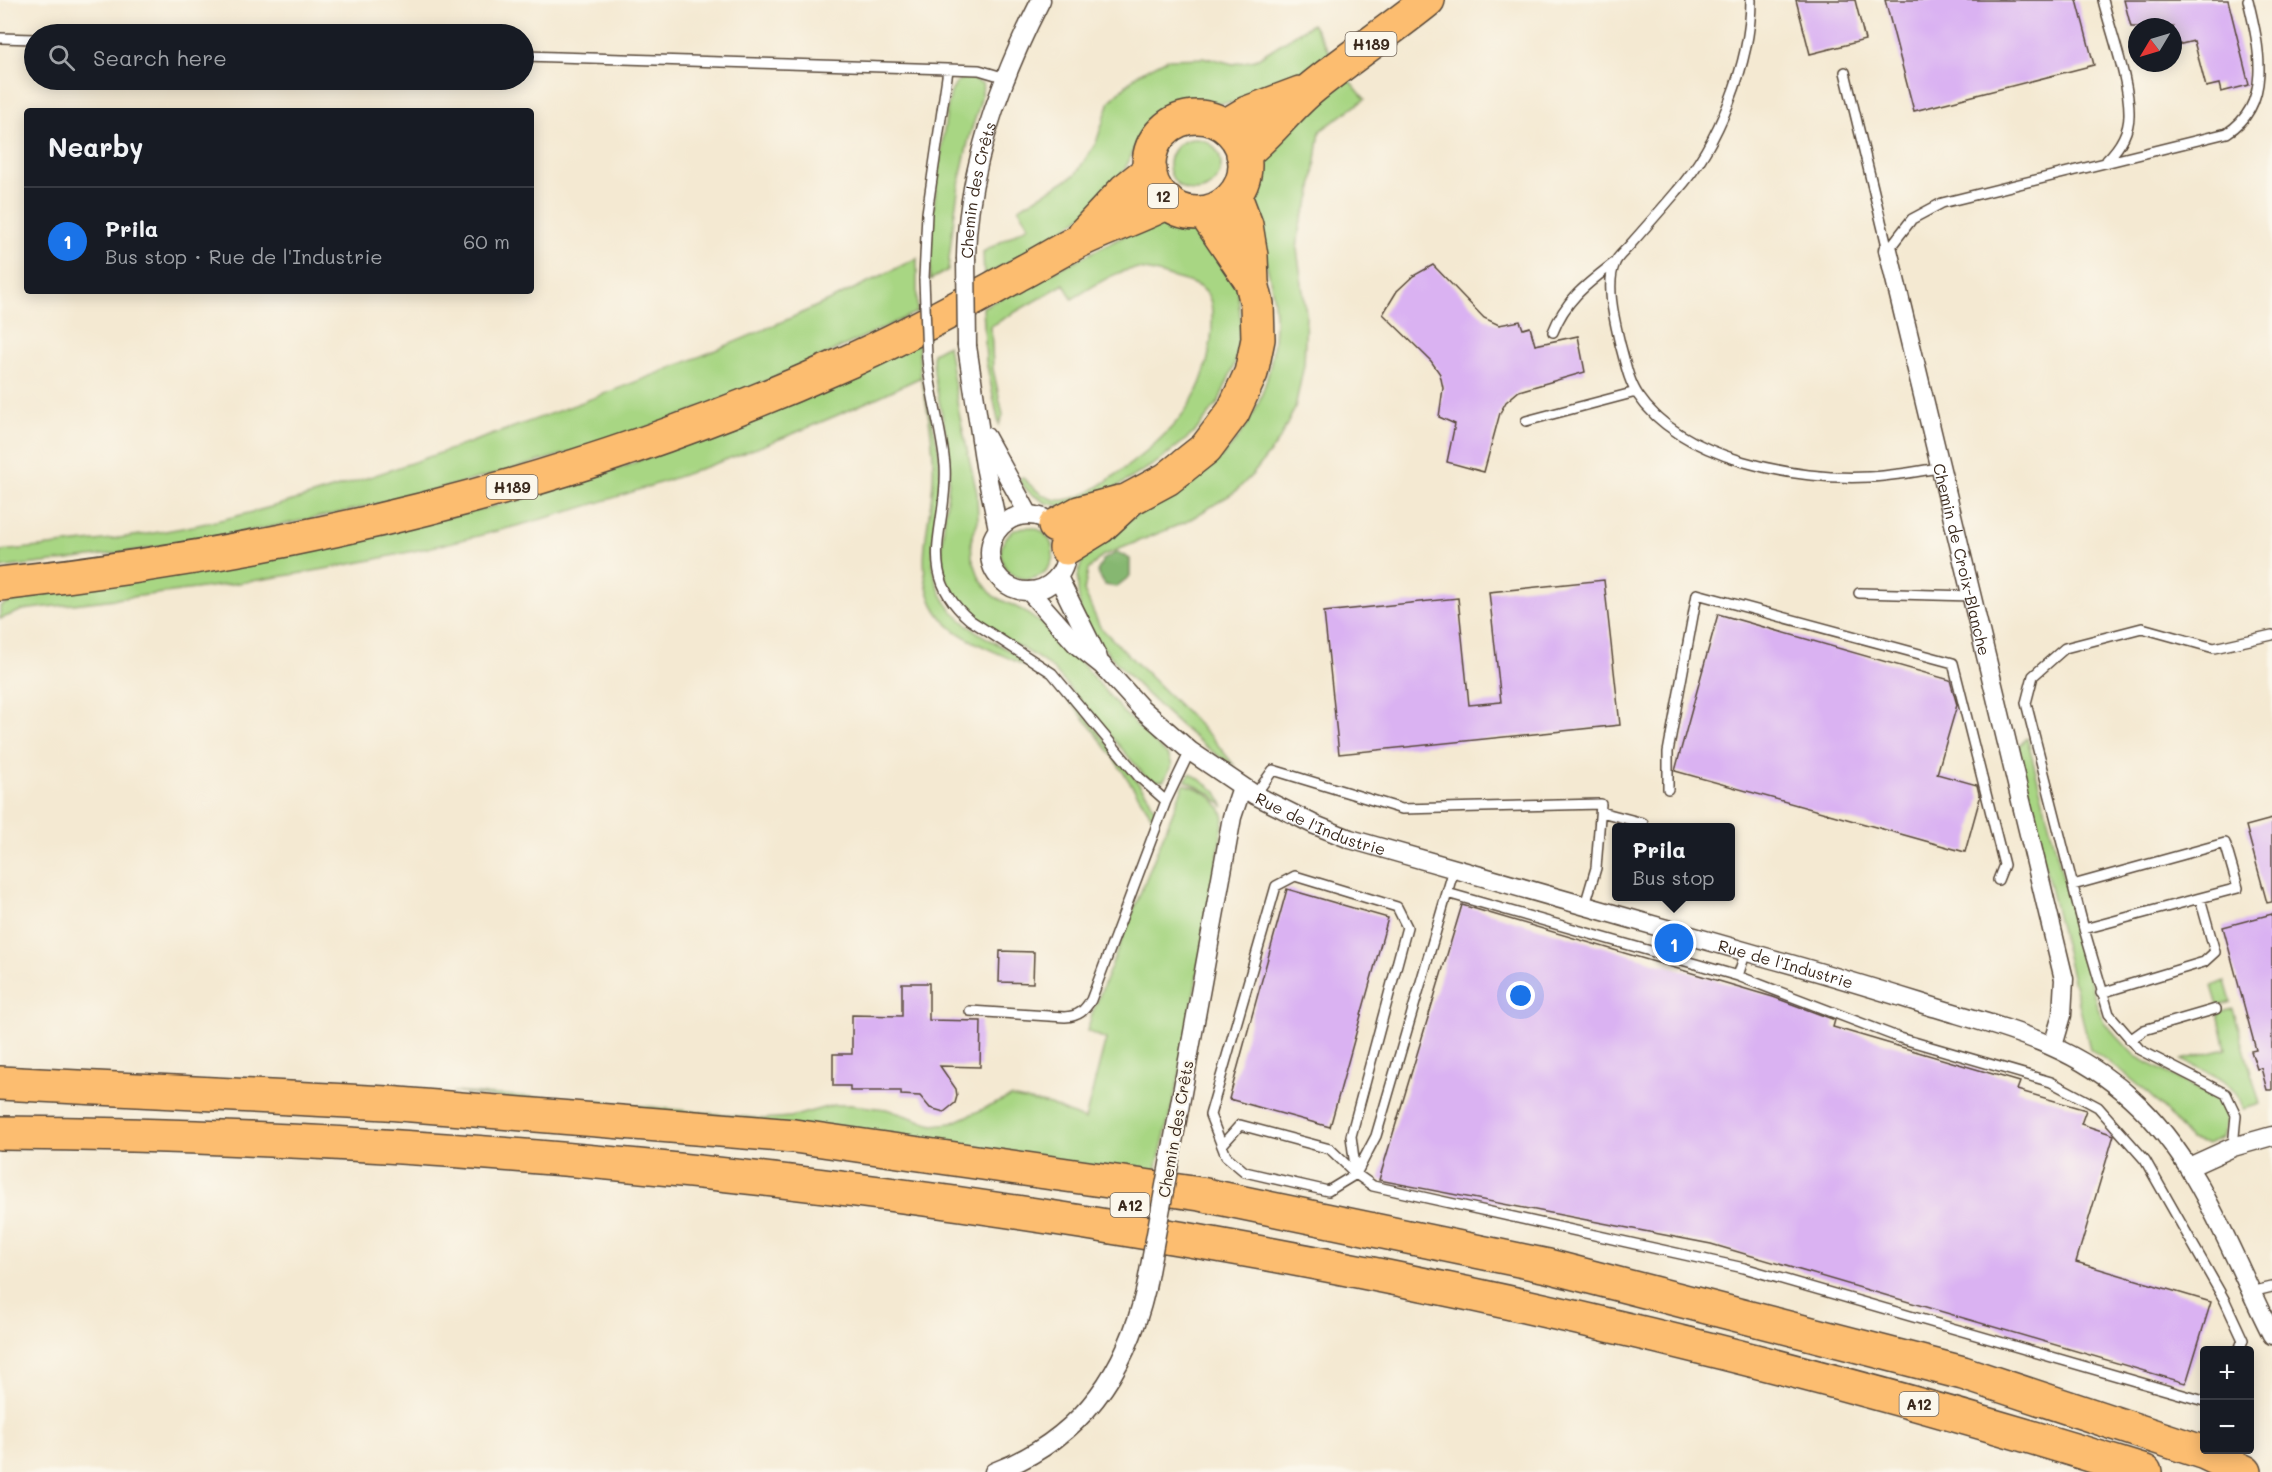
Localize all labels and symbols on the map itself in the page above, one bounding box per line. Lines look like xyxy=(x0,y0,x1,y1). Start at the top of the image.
north arrow xyxy=(2128,18,2182,72)
road number: H189 xyxy=(1346,32,1396,56)
street label: Chemin des Crêts xyxy=(955,119,1000,259)
road number: 12 xyxy=(1148,184,1178,208)
street label: Chemin de Croix-Blanche xyxy=(1929,461,1996,657)
road number: H189 xyxy=(486,475,538,499)
street label: Rue de l'Industrie xyxy=(1252,787,1388,859)
pin: 1 xyxy=(1654,920,1694,966)
street label: Rue de l'Industrie xyxy=(1716,934,1856,992)
your location xyxy=(1506,981,1535,1010)
street label: Chemin des Crêts xyxy=(1153,1059,1197,1199)
road number: A12 xyxy=(1110,1193,1150,1217)
road number: A12 xyxy=(1900,1392,1938,1416)

